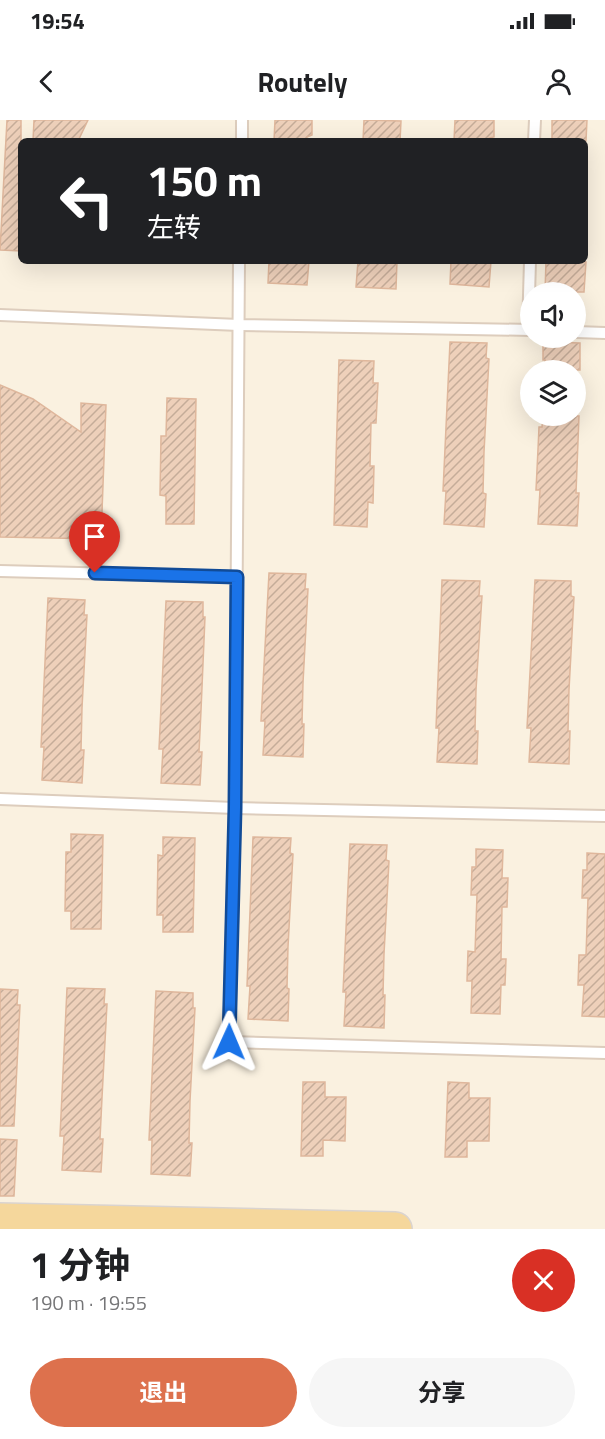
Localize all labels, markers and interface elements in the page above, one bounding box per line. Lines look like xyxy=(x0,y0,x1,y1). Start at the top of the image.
text: 19:54 xyxy=(30,4,85,38)
text: Routely xyxy=(257,61,348,102)
icon: back xyxy=(30,65,63,98)
icon: person xyxy=(542,65,575,98)
text: 150 m xyxy=(147,148,262,212)
icon: left xyxy=(48,162,126,240)
text: 左转 xyxy=(147,206,201,247)
map controls xyxy=(520,282,586,426)
button: sound xyxy=(520,282,586,348)
button: layers xyxy=(520,360,586,426)
pin xyxy=(69,511,120,573)
icon: arrive xyxy=(78,520,111,553)
position arrow xyxy=(197,1010,261,1074)
text: 1 分钟 xyxy=(30,1237,130,1292)
button: close xyxy=(512,1249,575,1312)
text: 190 m · 19:55 xyxy=(30,1287,147,1318)
button: 退出 xyxy=(30,1358,297,1427)
button: 分享 xyxy=(309,1358,575,1427)

